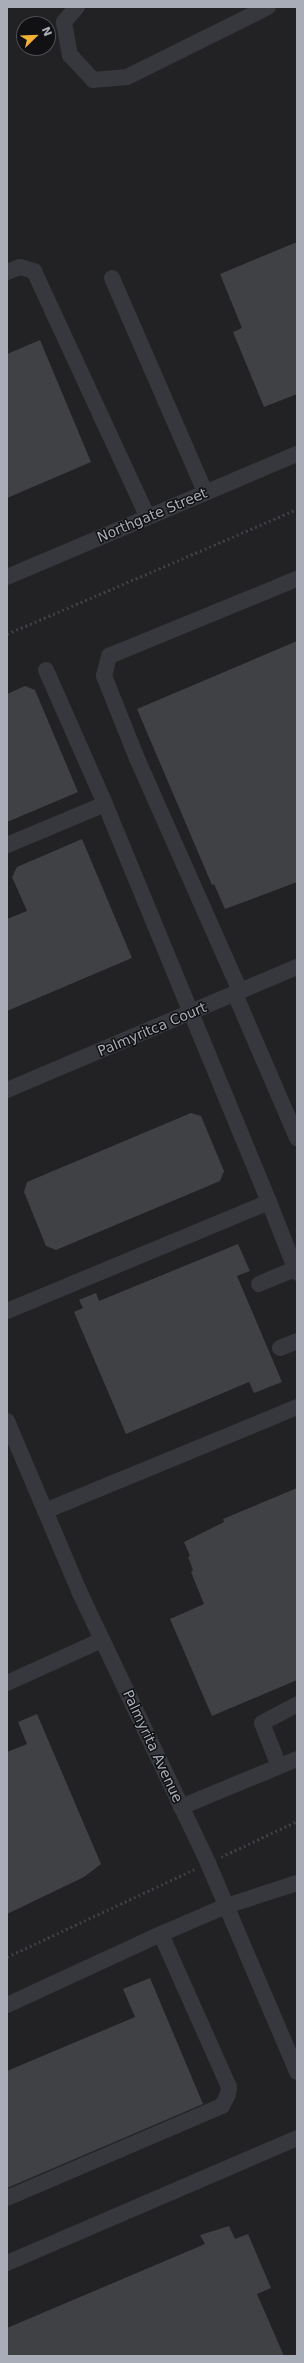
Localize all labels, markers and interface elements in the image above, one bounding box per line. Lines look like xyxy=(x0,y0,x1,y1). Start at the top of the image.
north arrow xyxy=(16,16,56,56)
text: N xyxy=(39,25,54,38)
street label: Northgate Street xyxy=(95,484,209,546)
street label: Palmyritca Court xyxy=(95,999,209,1059)
street label: Palmyrita Avenue xyxy=(120,1687,186,1805)

